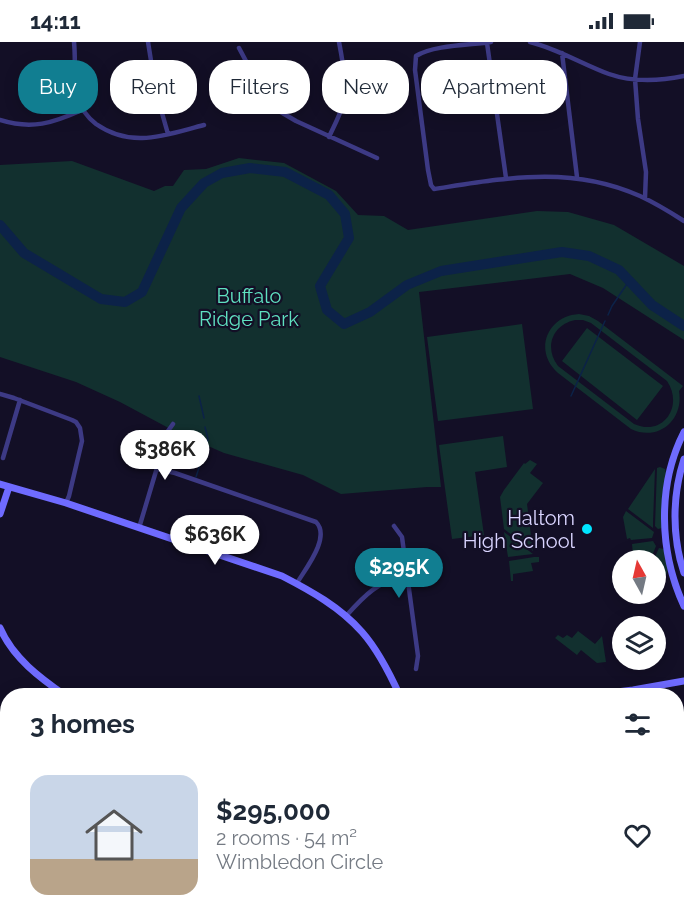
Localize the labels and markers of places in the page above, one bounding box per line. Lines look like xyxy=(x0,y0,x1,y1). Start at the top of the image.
pin: $386K xyxy=(123,430,207,481)
place label: Haltom High School xyxy=(463,506,576,553)
pin: $636K xyxy=(173,515,257,566)
marker: Haltom High School xyxy=(580,522,594,536)
pin: $295K xyxy=(357,548,441,599)

